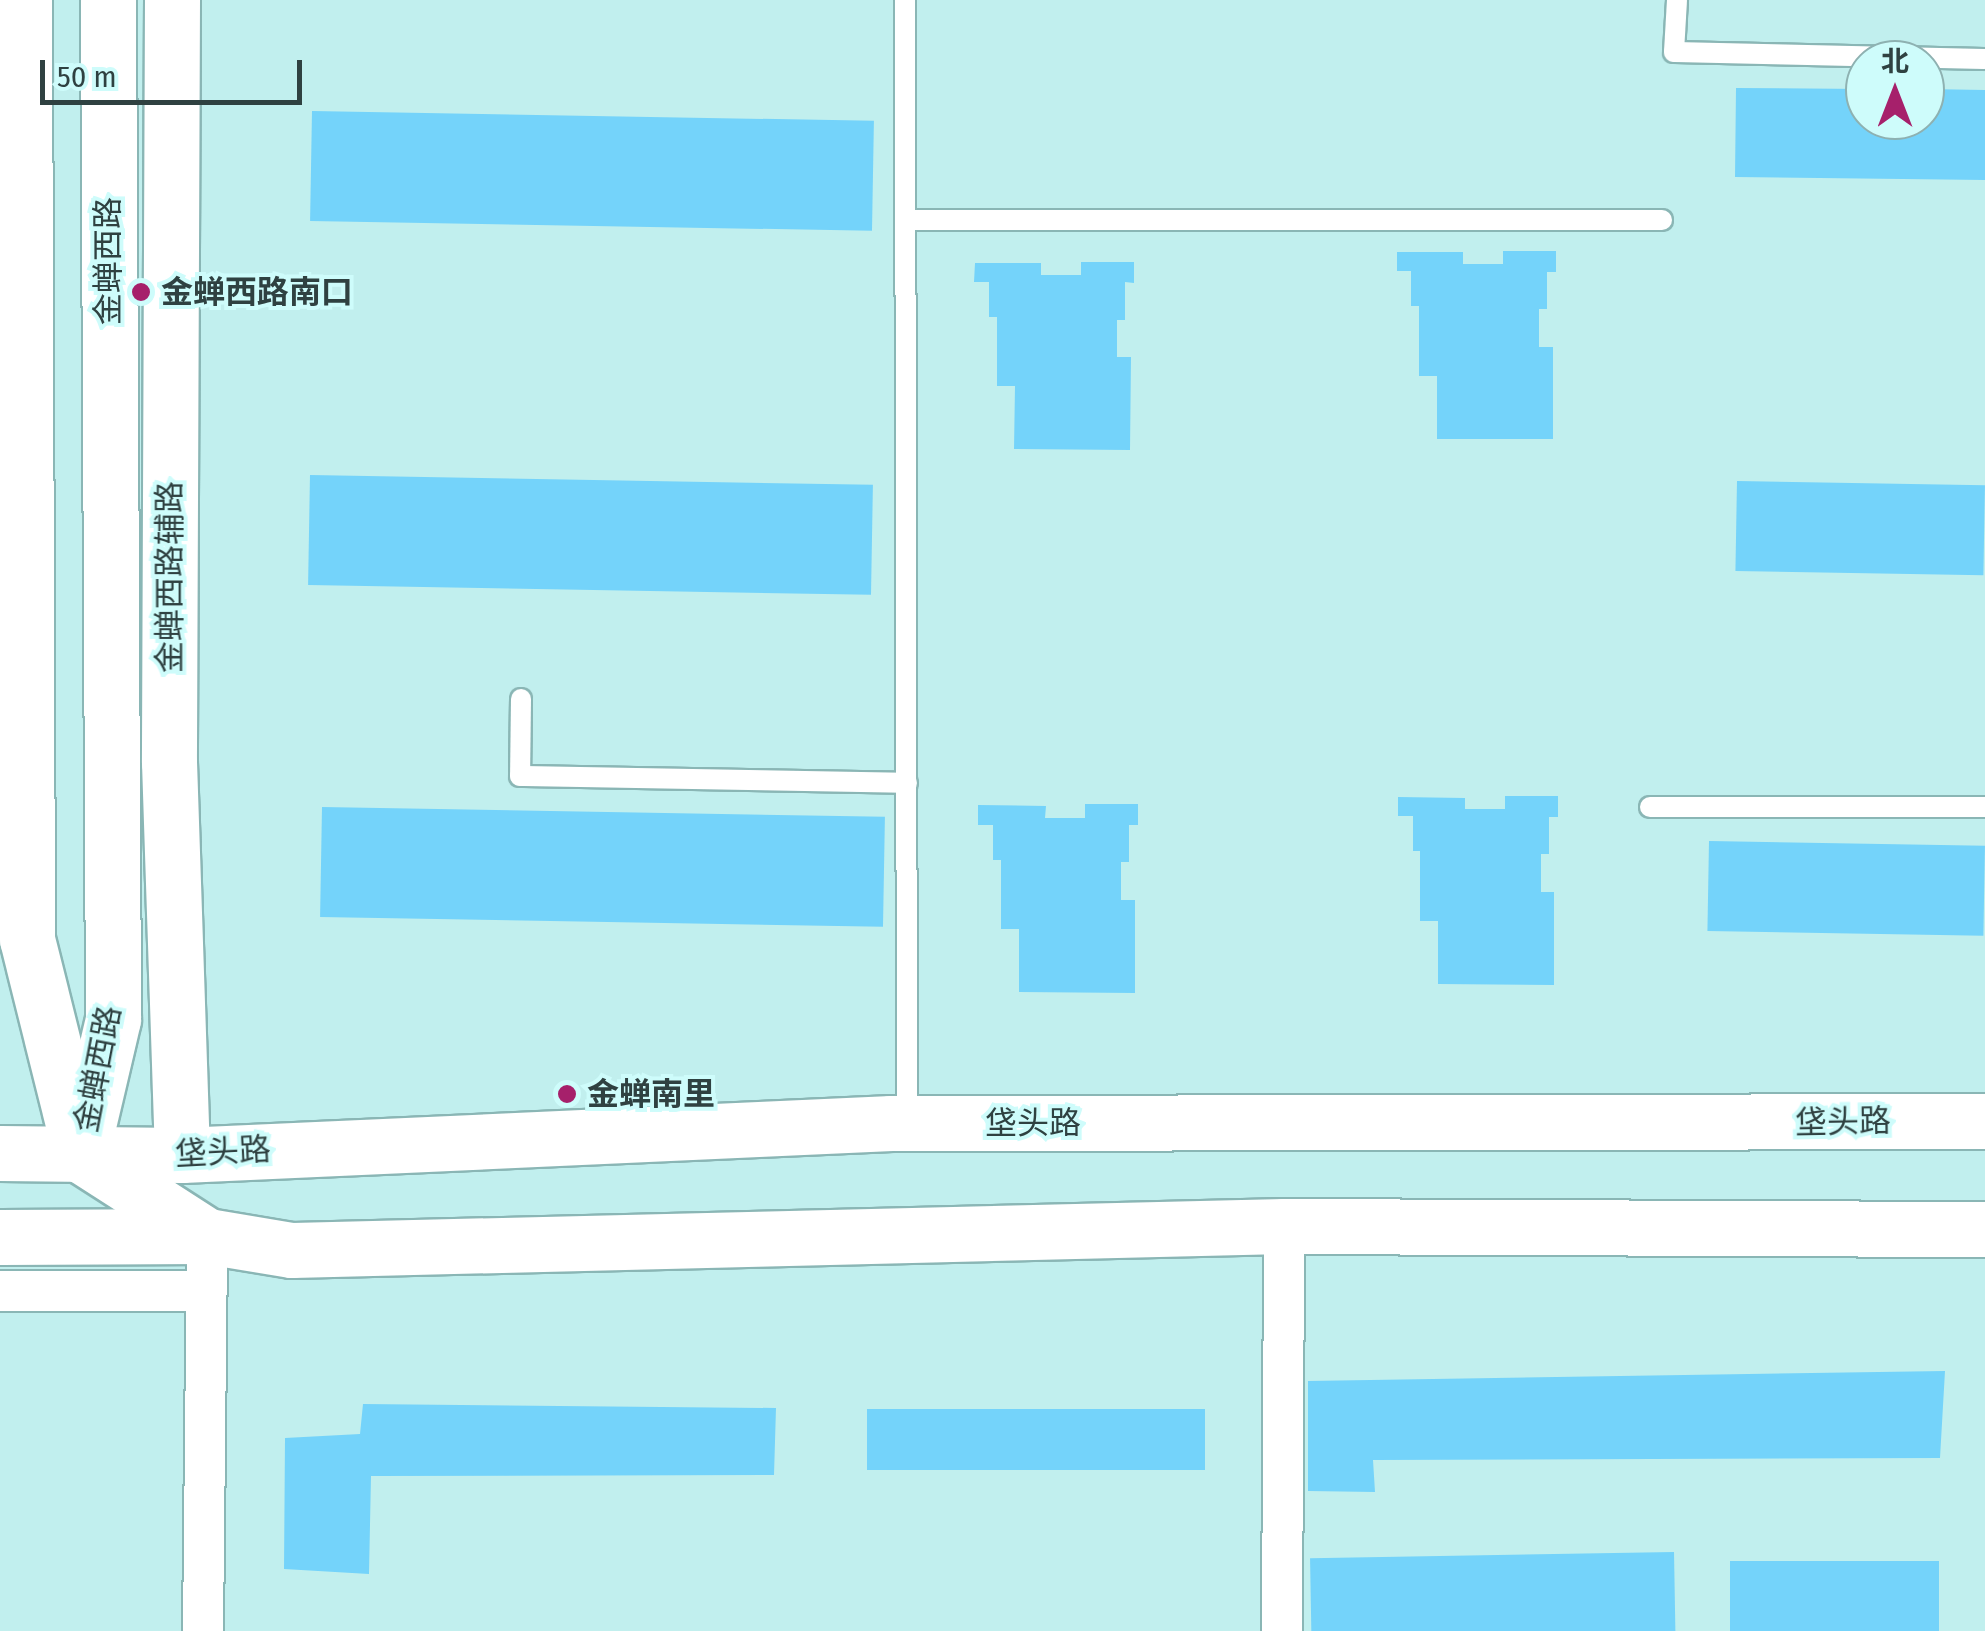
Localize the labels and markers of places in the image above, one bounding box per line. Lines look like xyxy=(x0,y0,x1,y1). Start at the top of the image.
place label: 金蝉西路南口 xyxy=(161,273,353,311)
marker: 金蝉西路南口 xyxy=(130,281,152,303)
place label: 金蝉南里 xyxy=(587,1075,715,1113)
marker: 金蝉南里 xyxy=(556,1083,578,1105)

